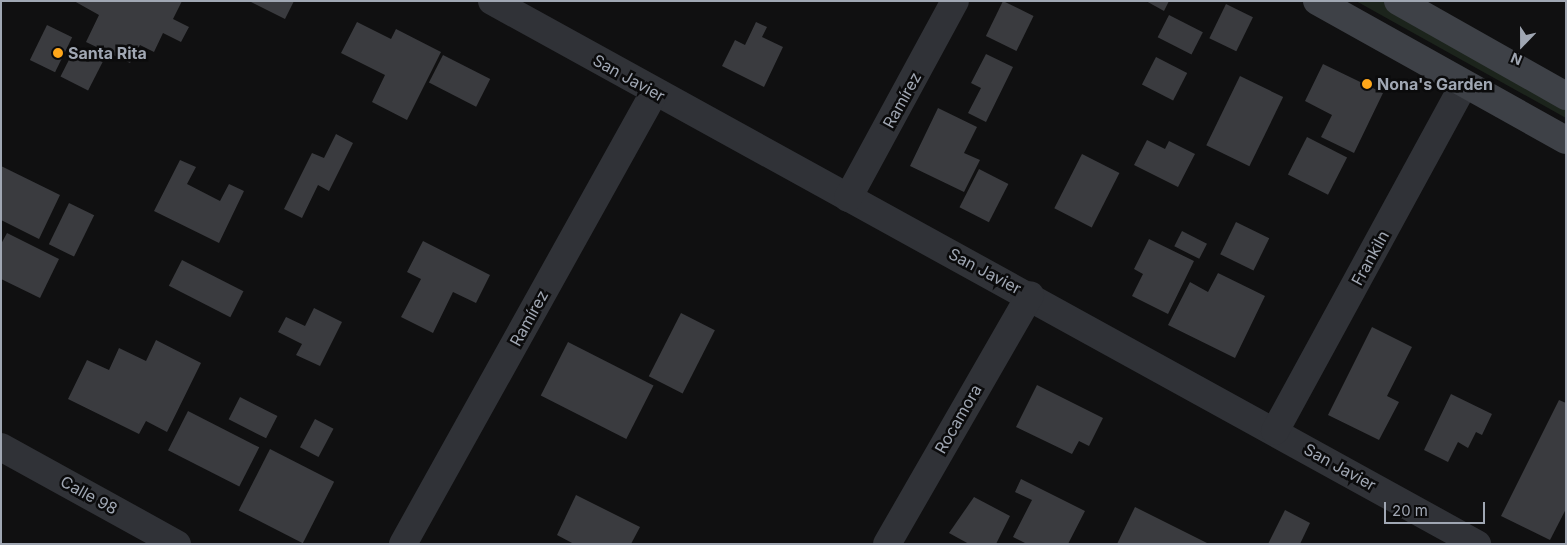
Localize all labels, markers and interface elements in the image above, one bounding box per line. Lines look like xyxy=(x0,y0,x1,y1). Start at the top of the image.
north arrow xyxy=(1497,20,1547,70)
place label: Santa Rita xyxy=(68,43,147,63)
marker: Santa Rita xyxy=(52,47,64,59)
text: N xyxy=(1508,49,1524,69)
street label: San Javier xyxy=(590,50,668,106)
street label: Ramírez xyxy=(879,69,925,131)
place label: Nona's Garden xyxy=(1377,74,1493,94)
marker: Nona's Garden xyxy=(1361,78,1373,90)
street label: Frankiln xyxy=(1347,227,1393,289)
street label: San Javier xyxy=(945,244,1025,298)
street label: Ramírez xyxy=(506,287,552,349)
street label: Rocamora xyxy=(931,381,985,457)
street label: San Javier xyxy=(1301,439,1379,495)
street label: Calle 98 xyxy=(57,472,121,518)
scale bar xyxy=(1387,492,1488,524)
text: 20 m xyxy=(1392,501,1428,520)

